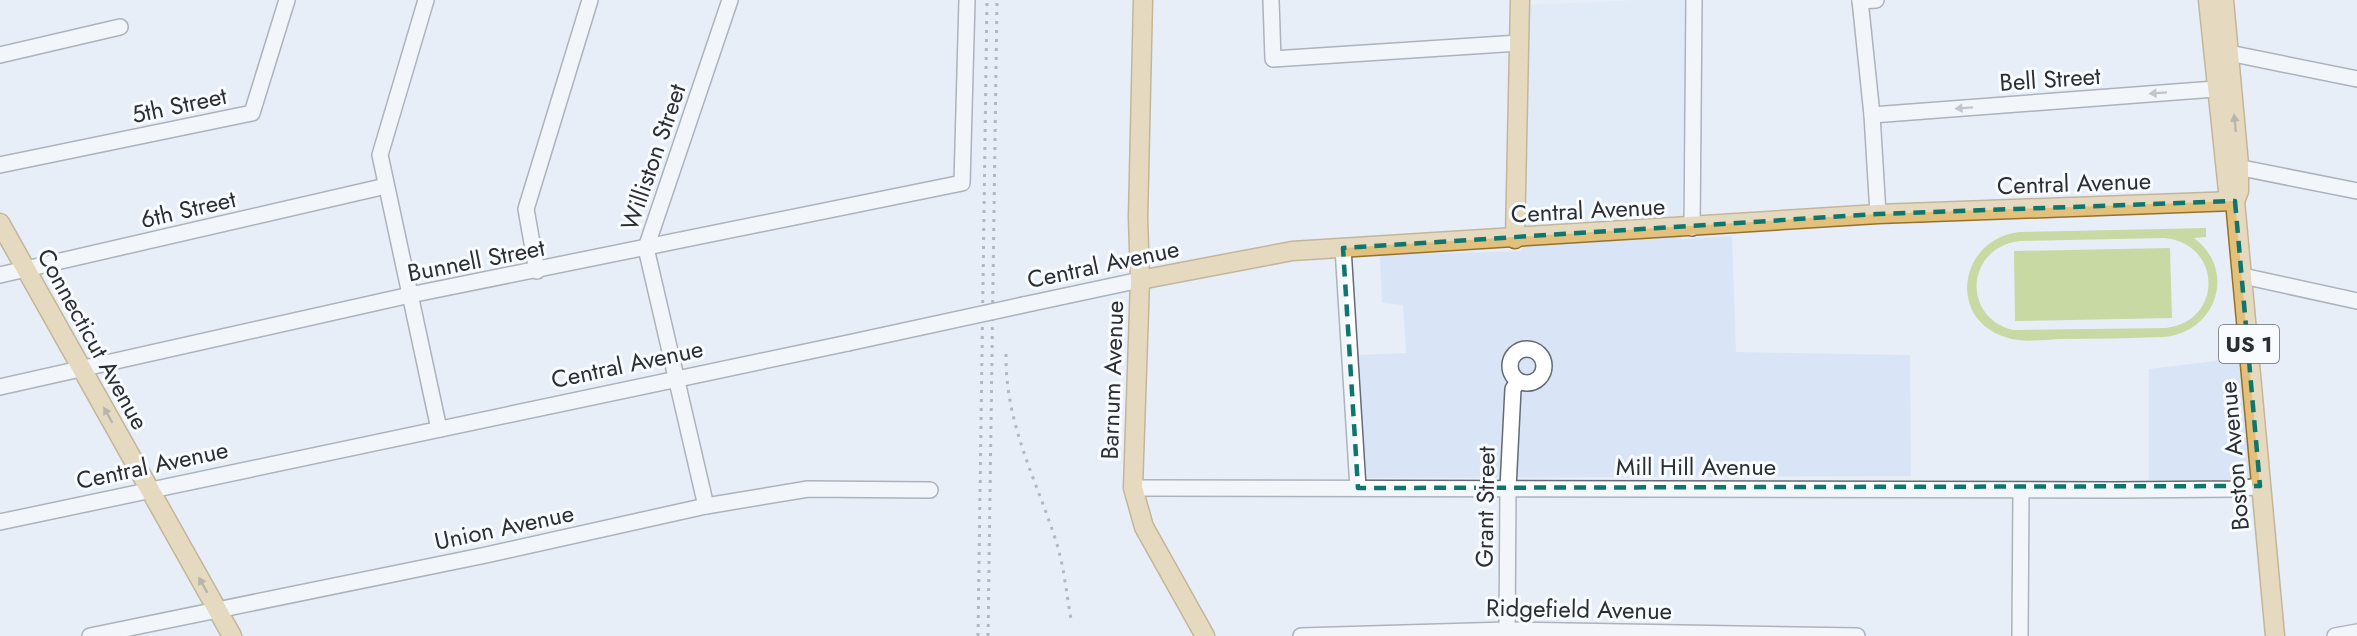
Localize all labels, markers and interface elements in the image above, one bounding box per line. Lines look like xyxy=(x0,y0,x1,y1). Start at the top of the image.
street label: Bell Street xyxy=(1998,58,2102,100)
street label: 5th Street xyxy=(128,78,230,132)
street label: Williston Street xyxy=(612,79,695,235)
one-way arrow xyxy=(2148,89,2167,98)
one-way arrow xyxy=(1954,103,1973,113)
one-way arrow xyxy=(2230,113,2240,132)
street label: Central Avenue xyxy=(1996,163,2152,203)
street label: 6th Street xyxy=(137,181,239,237)
street label: Central Avenue xyxy=(1510,188,1666,232)
street label: Bunnell Street xyxy=(404,230,548,290)
street label: Central Avenue xyxy=(1024,231,1182,297)
street label: Connecticut Avenue xyxy=(29,242,157,436)
street label: Barnum Avenue xyxy=(1092,300,1132,460)
road number: US 1 xyxy=(2219,325,2279,363)
street label: Central Avenue xyxy=(548,331,706,397)
street label: Boston Avenue xyxy=(2210,380,2258,532)
one-way arrow xyxy=(103,406,113,423)
street label: Central Avenue xyxy=(73,432,231,498)
street label: Grant Street xyxy=(1466,446,1504,568)
street label: Mill Hill Avenue xyxy=(1616,449,1776,484)
street label: Union Avenue xyxy=(431,495,577,559)
one-way arrow xyxy=(198,576,208,593)
street label: Ridgefield Avenue xyxy=(1486,590,1672,628)

